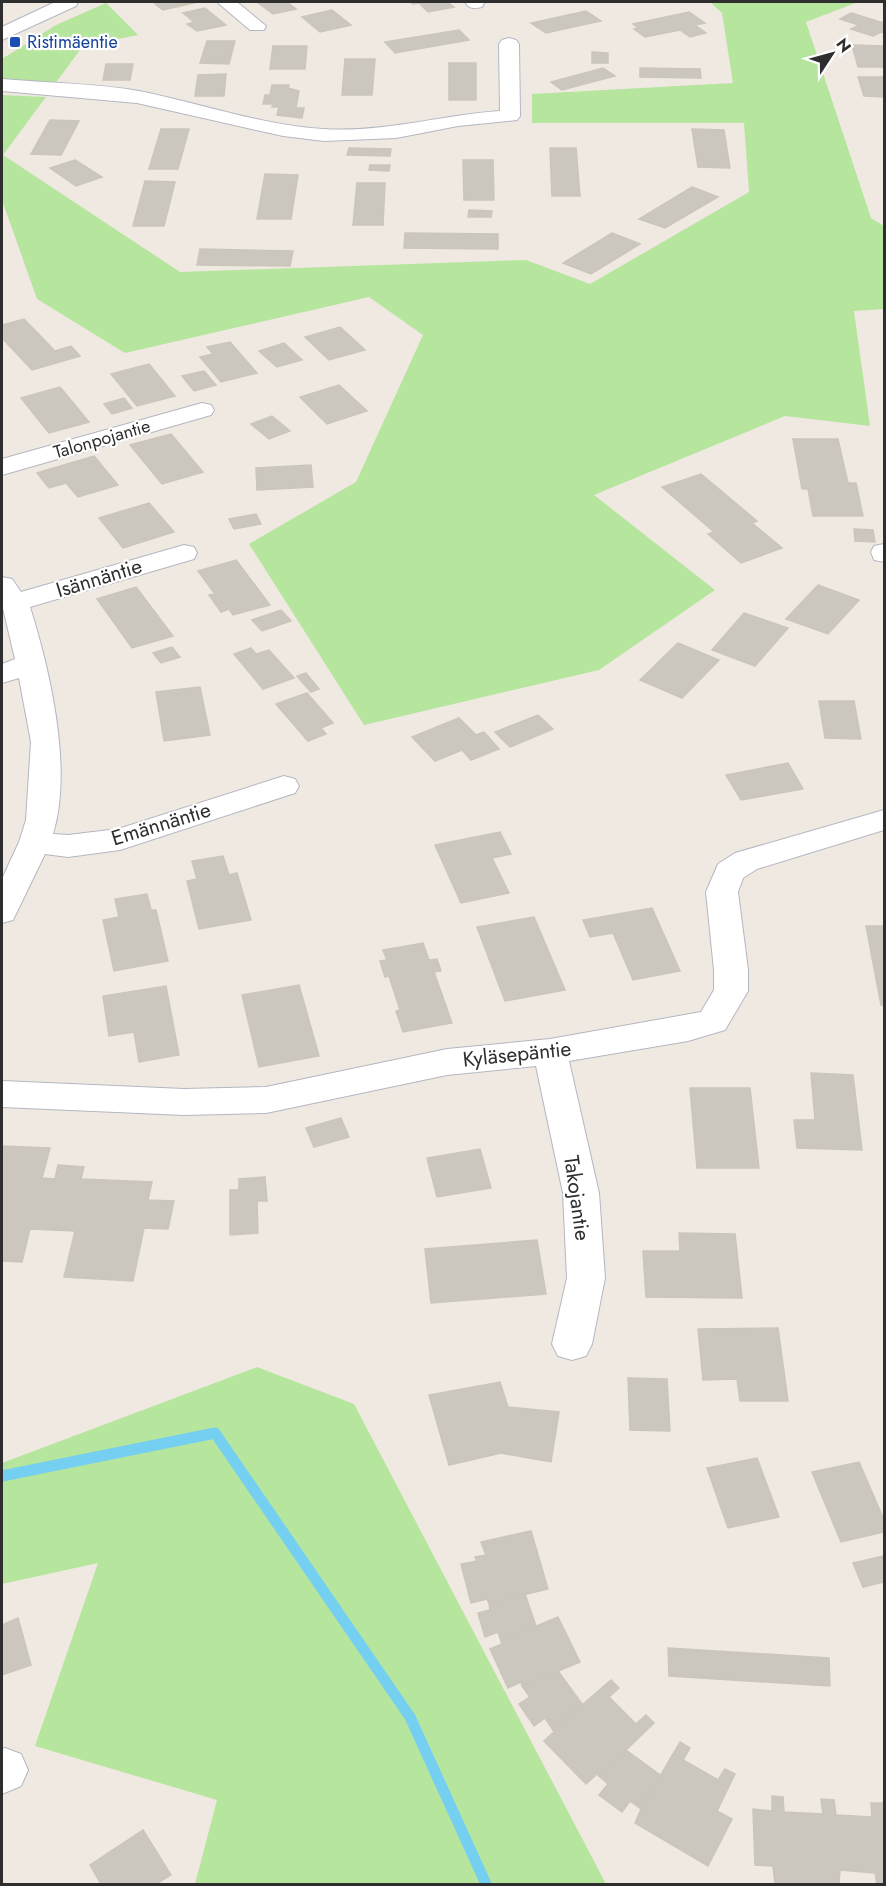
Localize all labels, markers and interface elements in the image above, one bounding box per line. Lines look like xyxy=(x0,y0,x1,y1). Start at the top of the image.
north arrow xyxy=(802,24,862,84)
place label: Ristimäentie xyxy=(27,29,118,55)
text: N xyxy=(831,34,857,57)
marker: Ristimäentie xyxy=(8,35,22,49)
street label: Talonpojantie xyxy=(51,413,153,465)
street label: Isännäntie xyxy=(52,551,146,605)
street label: Emännäntie xyxy=(108,795,215,853)
street label: Kyläsepäntie xyxy=(461,1033,573,1075)
street label: Takojantie xyxy=(556,1153,598,1243)

